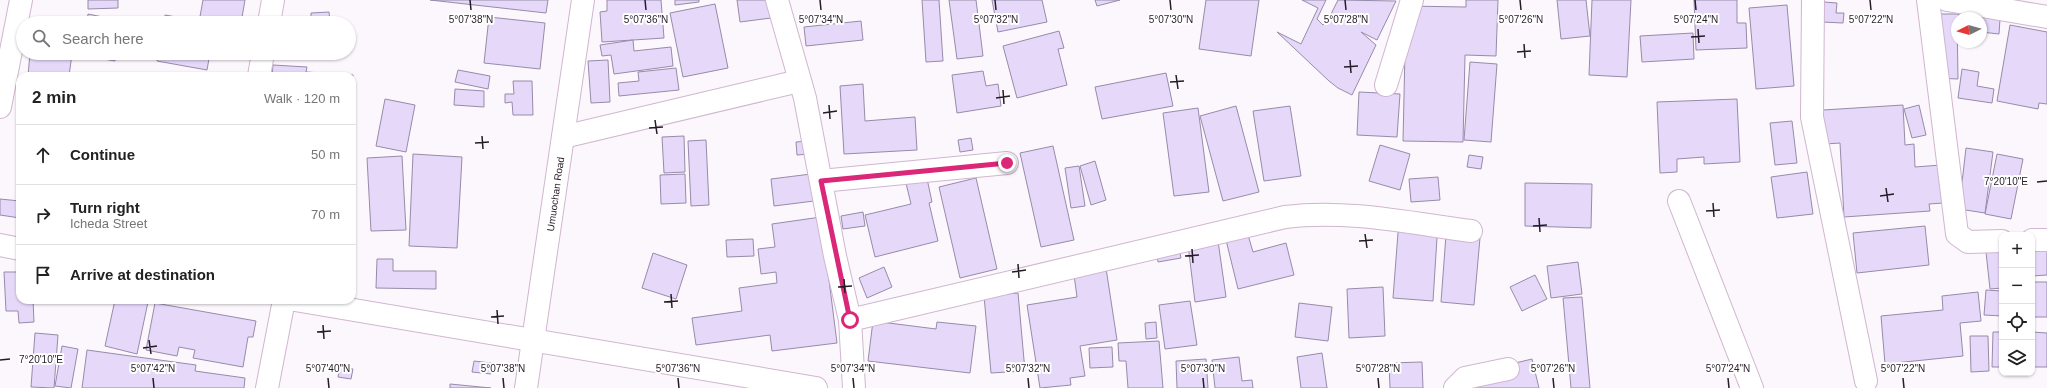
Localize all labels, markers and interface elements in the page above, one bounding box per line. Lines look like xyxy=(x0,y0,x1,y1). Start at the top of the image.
north arrow xyxy=(1951,12,1987,48)
text: 5°07'38"N xyxy=(449,14,493,25)
text: 5°07'36"N xyxy=(624,14,668,25)
text: 5°07'34"N xyxy=(799,14,843,25)
text: 5°07'32"N xyxy=(974,14,1018,25)
text: 5°07'30"N xyxy=(1149,14,1193,25)
text: 5°07'28"N xyxy=(1324,14,1368,25)
text: 5°07'26"N xyxy=(1499,14,1543,25)
text: 5°07'24"N xyxy=(1674,14,1718,25)
text: 5°07'22"N xyxy=(1849,14,1893,25)
search box xyxy=(16,16,356,60)
icon: search xyxy=(30,27,52,49)
text: Search here xyxy=(62,30,144,47)
text: 2 min xyxy=(32,88,76,107)
text: Walk · 120 m xyxy=(264,91,340,106)
icon: ahead xyxy=(32,144,54,166)
text: Continue xyxy=(70,146,135,163)
text: 50 m xyxy=(311,147,340,162)
route end xyxy=(998,154,1016,172)
street label: Umuochan Road xyxy=(545,156,566,232)
text: 7°20'10"E xyxy=(1984,176,2028,187)
text: Turn right xyxy=(70,199,140,216)
icon: right xyxy=(32,204,54,226)
text: 70 m xyxy=(311,207,340,222)
text: Icheda Street xyxy=(70,216,147,231)
map controls xyxy=(1999,232,2035,376)
button: + xyxy=(1999,232,2035,268)
icon: arrive xyxy=(32,264,54,286)
text: Arrive at destination xyxy=(70,266,215,283)
button: − xyxy=(1999,268,2035,304)
button: locate xyxy=(1999,304,2035,340)
route start xyxy=(841,311,859,329)
button: layers xyxy=(1999,340,2035,376)
text: 7°20'10"E xyxy=(19,354,63,365)
text: 5°07'42"N xyxy=(131,363,175,374)
text: 5°07'40"N xyxy=(306,363,350,374)
text: 5°07'38"N xyxy=(481,363,525,374)
text: 5°07'36"N xyxy=(656,363,700,374)
text: 5°07'34"N xyxy=(831,363,875,374)
text: 5°07'32"N xyxy=(1006,363,1050,374)
text: 5°07'30"N xyxy=(1181,363,1225,374)
text: 5°07'28"N xyxy=(1356,363,1400,374)
text: 5°07'26"N xyxy=(1531,363,1575,374)
text: 5°07'24"N xyxy=(1706,363,1750,374)
text: 5°07'22"N xyxy=(1881,363,1925,374)

